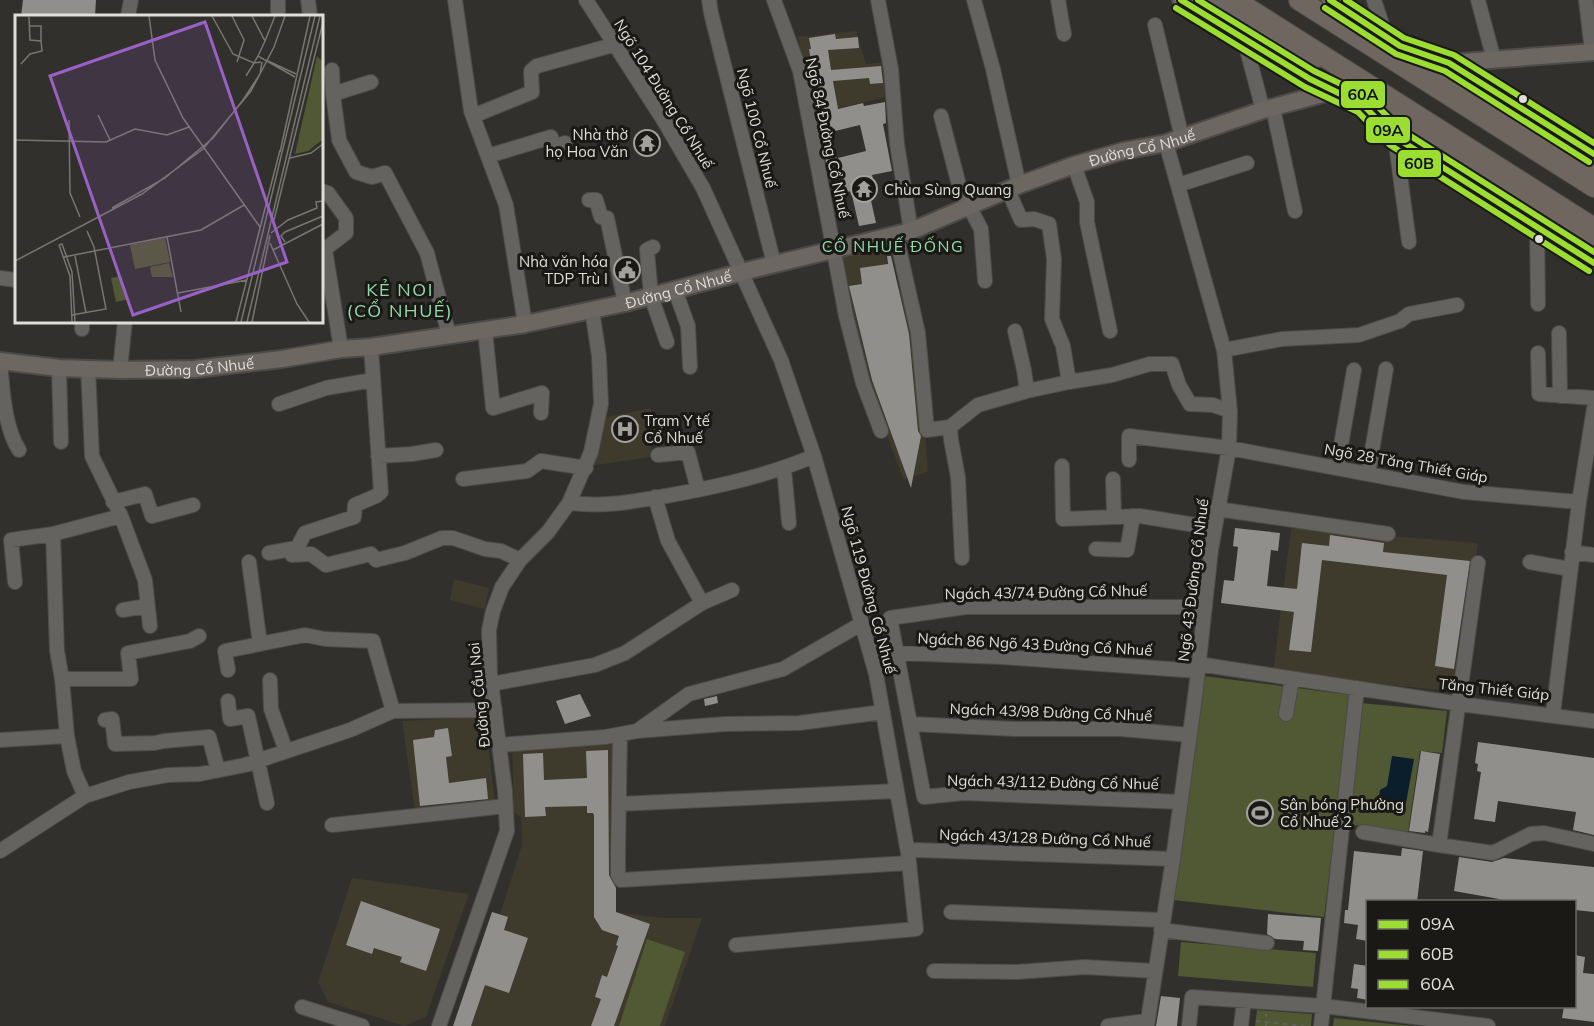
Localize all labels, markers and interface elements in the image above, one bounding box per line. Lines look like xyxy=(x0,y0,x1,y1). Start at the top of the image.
inset map xyxy=(15,15,322,322)
street label: Ngõ 104 Đường Cổ Nhuế xyxy=(610,16,718,173)
street label: Ngõ 84 Đường Cổ Nhuế xyxy=(802,56,854,221)
street label: Ngõ 100 Cổ Nhuế xyxy=(733,66,781,191)
line badge: 60A xyxy=(1340,80,1386,109)
text: 60A xyxy=(1347,84,1379,104)
unlabelled marker xyxy=(1517,93,1529,105)
line badge: 09A xyxy=(1365,116,1411,144)
text: 09A xyxy=(1372,120,1404,140)
street label: Đường Cổ Nhuế xyxy=(1086,124,1199,170)
place label: Nhà thờ họ Hoa Văn xyxy=(545,125,628,161)
temple icon: Nhà thờ họ Hoa Văn xyxy=(632,128,662,158)
line badge: 60B xyxy=(1397,149,1442,178)
text: 60B xyxy=(1404,153,1434,173)
temple icon: Chùa Sùng Quang xyxy=(849,174,879,204)
place label: Chùa Sùng Quang xyxy=(884,180,1011,199)
unlabelled marker xyxy=(1533,233,1545,245)
district label: CỔ NHUẾ ĐỐNG xyxy=(822,236,964,256)
place label: Nhà văn hóa TDP Trù I xyxy=(519,252,608,288)
public building icon: Nhà văn hóa TDP Trù I xyxy=(612,255,642,285)
street label: Đường Cổ Nhuế xyxy=(623,266,734,312)
district label: KẺ NOI (CỔ NHUẾ) xyxy=(347,278,453,322)
street label: Đường Cổ Nhuế xyxy=(145,353,256,379)
place label: Trạm Y tế Cổ Nhuế xyxy=(644,411,711,447)
hospital icon: Trạm Y tế Cổ Nhuế xyxy=(610,414,640,444)
street label: Ngõ 28 Tăng Thiết Giáp xyxy=(1323,439,1489,487)
street label: Ngõ 43 Đường Cổ Nhuế xyxy=(1174,497,1213,662)
street label: Ngõ 119 Đường Cổ Nhuế xyxy=(837,504,901,677)
street label: Ngách 43/74 Đường Cổ Nhuế xyxy=(944,581,1148,603)
street label: Ngách 86 Ngõ 43 Đường Cổ Nhuế xyxy=(917,628,1154,660)
street label: Đường Cầu Noi xyxy=(464,642,494,748)
street label: Tăng Thiết Giáp xyxy=(1438,674,1550,704)
street label: Ngách 43/98 Đường Cổ Nhuế xyxy=(949,699,1153,725)
street label: Ngách 43/112 Đường Cổ Nhuế xyxy=(947,771,1160,793)
place label: Sân bóng Phường Cổ Nhuế 2 xyxy=(1280,795,1404,831)
sports icon: Sân bóng Phường Cổ Nhuế 2 xyxy=(1245,798,1275,828)
street label: Ngách 43/128 Đường Cổ Nhuế xyxy=(939,825,1152,851)
legend xyxy=(1366,900,1576,1008)
text: 09A xyxy=(1420,912,1455,935)
text: 60B xyxy=(1420,942,1454,965)
text: 60A xyxy=(1420,972,1455,995)

